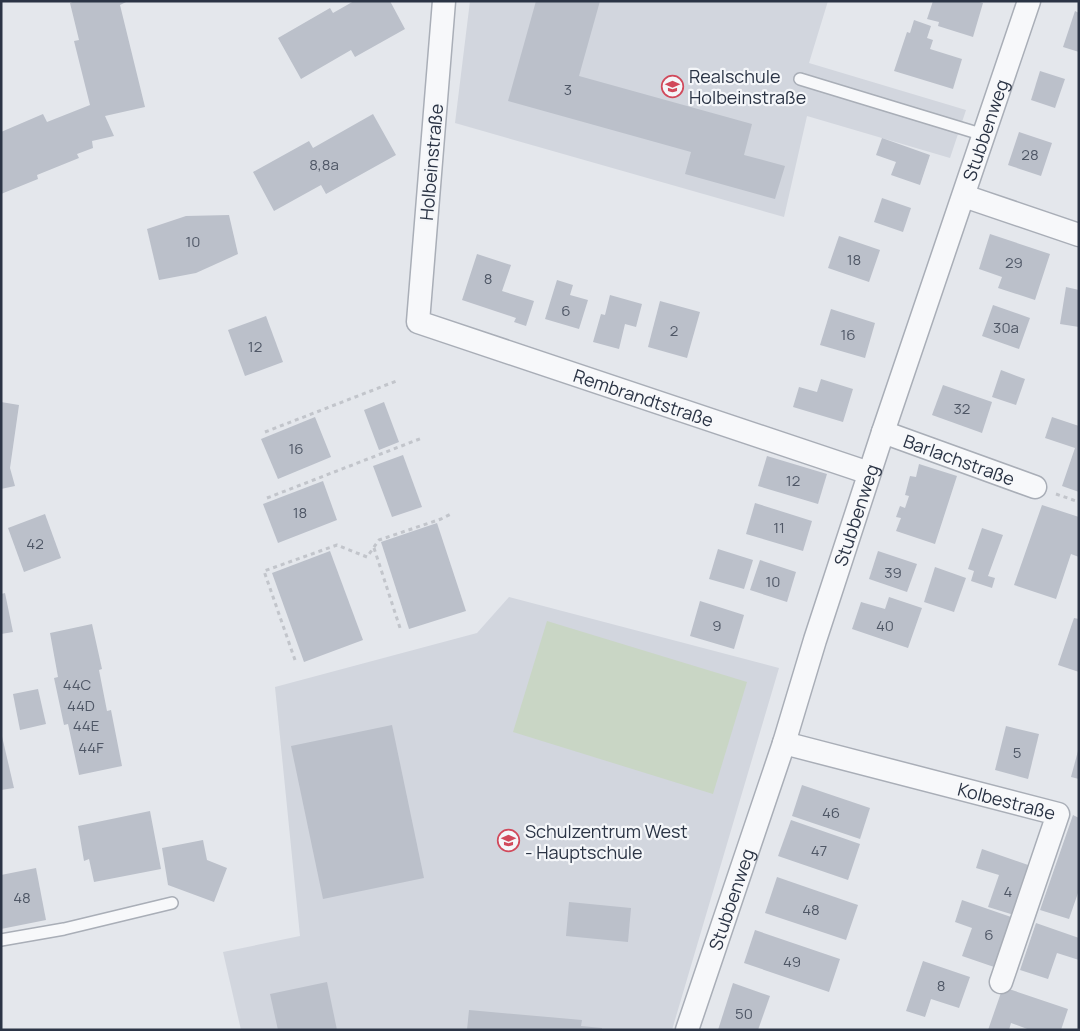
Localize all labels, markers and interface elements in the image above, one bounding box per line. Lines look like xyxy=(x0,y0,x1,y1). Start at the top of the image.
place label: Realschule Holbeinstraße xyxy=(689,64,806,109)
school or university icon: Realschule Holbeinstraße xyxy=(661,74,685,98)
street label: Stubbenweg xyxy=(957,76,1014,184)
house number: 3 xyxy=(564,79,572,100)
street label: Holbeinstraße xyxy=(414,103,448,221)
house number: 28 xyxy=(1021,144,1039,165)
house number: 8,8a xyxy=(309,154,339,175)
house number: 10 xyxy=(186,231,201,252)
house number: 18 xyxy=(847,249,861,270)
house number: 29 xyxy=(1005,252,1023,273)
house number: 8 xyxy=(484,268,492,289)
house number: 6 xyxy=(561,300,571,321)
house number: 30a xyxy=(993,317,1019,338)
house number: 2 xyxy=(670,320,678,341)
house number: 16 xyxy=(840,324,856,345)
house number: 12 xyxy=(248,336,262,357)
street label: Rembrandtstraße xyxy=(570,363,717,432)
house number: 32 xyxy=(954,398,970,419)
street label: Barlachstraße xyxy=(900,428,1018,491)
house number: 16 xyxy=(288,438,304,459)
street label: Stubbenweg xyxy=(828,461,884,569)
house number: 12 xyxy=(786,470,800,491)
house number: 18 xyxy=(293,502,307,523)
house number: 11 xyxy=(773,517,785,538)
house number: 42 xyxy=(26,533,44,554)
house number: 39 xyxy=(884,562,902,583)
house number: 10 xyxy=(766,571,781,592)
house number: 9 xyxy=(712,615,722,636)
house number: 40 xyxy=(876,615,894,636)
house number: 44C xyxy=(63,674,92,695)
house number: 44D xyxy=(67,695,95,716)
house number: 44E xyxy=(73,715,99,736)
house number: 44F xyxy=(78,737,104,758)
house number: 5 xyxy=(1013,742,1021,763)
street label: Kolbestraße xyxy=(955,777,1058,825)
house number: 46 xyxy=(822,802,840,823)
place label: Schulzentrum West - Hauptschule xyxy=(525,819,688,864)
school or university icon: Schulzentrum West - Hauptschule xyxy=(497,829,521,853)
house number: 47 xyxy=(811,840,827,861)
street label: Stubbenweg xyxy=(703,845,760,953)
house number: 4 xyxy=(1004,881,1013,902)
house number: 48 xyxy=(13,887,31,908)
house number: 48 xyxy=(802,899,820,920)
house number: 6 xyxy=(984,924,994,945)
house number: 49 xyxy=(783,951,801,972)
house number: 8 xyxy=(937,975,945,996)
house number: 50 xyxy=(735,1003,753,1024)

